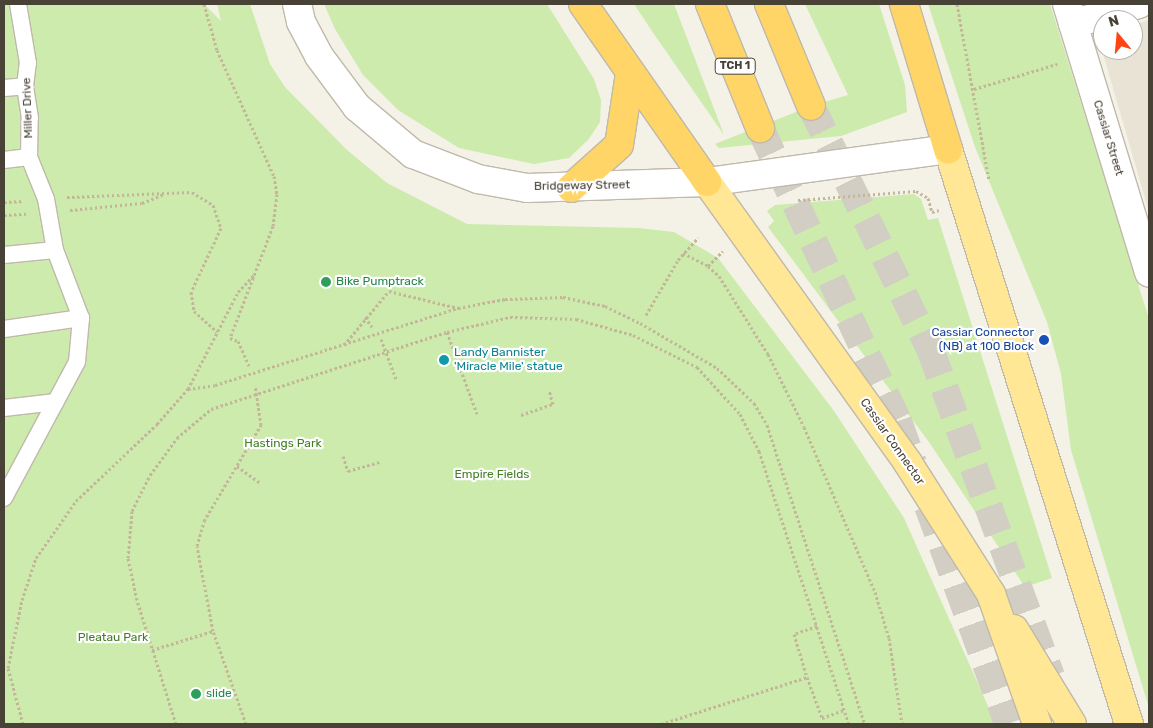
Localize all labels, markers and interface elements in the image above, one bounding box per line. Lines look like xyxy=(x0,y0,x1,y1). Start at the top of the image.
north arrow xyxy=(1093,10,1143,60)
text: N xyxy=(1106,12,1121,31)
road number: TCH 1 xyxy=(714,58,756,74)
street label: Miller Drive xyxy=(20,77,36,139)
street label: Cassiar Street xyxy=(1090,98,1126,178)
street label: Bridgeway Street xyxy=(534,178,630,194)
place label: Bike Pumptrack xyxy=(336,275,424,289)
marker: Bike Pumptrack xyxy=(320,276,332,288)
place label: Cassiar Connector (NB) at 100 Block xyxy=(931,326,1034,354)
marker: Cassiar Connector (NB) at 100 Block xyxy=(1038,334,1050,346)
place label: Landy Bannister 'Miracle Mile' statue xyxy=(454,346,563,374)
marker: Landy Bannister 'Miracle Mile' statue xyxy=(438,354,450,366)
street label: Cassiar Connector xyxy=(857,396,927,488)
park label: Hastings Park xyxy=(244,437,322,451)
park label: Empire Fields xyxy=(455,468,529,482)
park label: Pleatau Park xyxy=(78,631,148,645)
place label: slide xyxy=(206,687,232,701)
marker: slide xyxy=(190,688,202,700)

